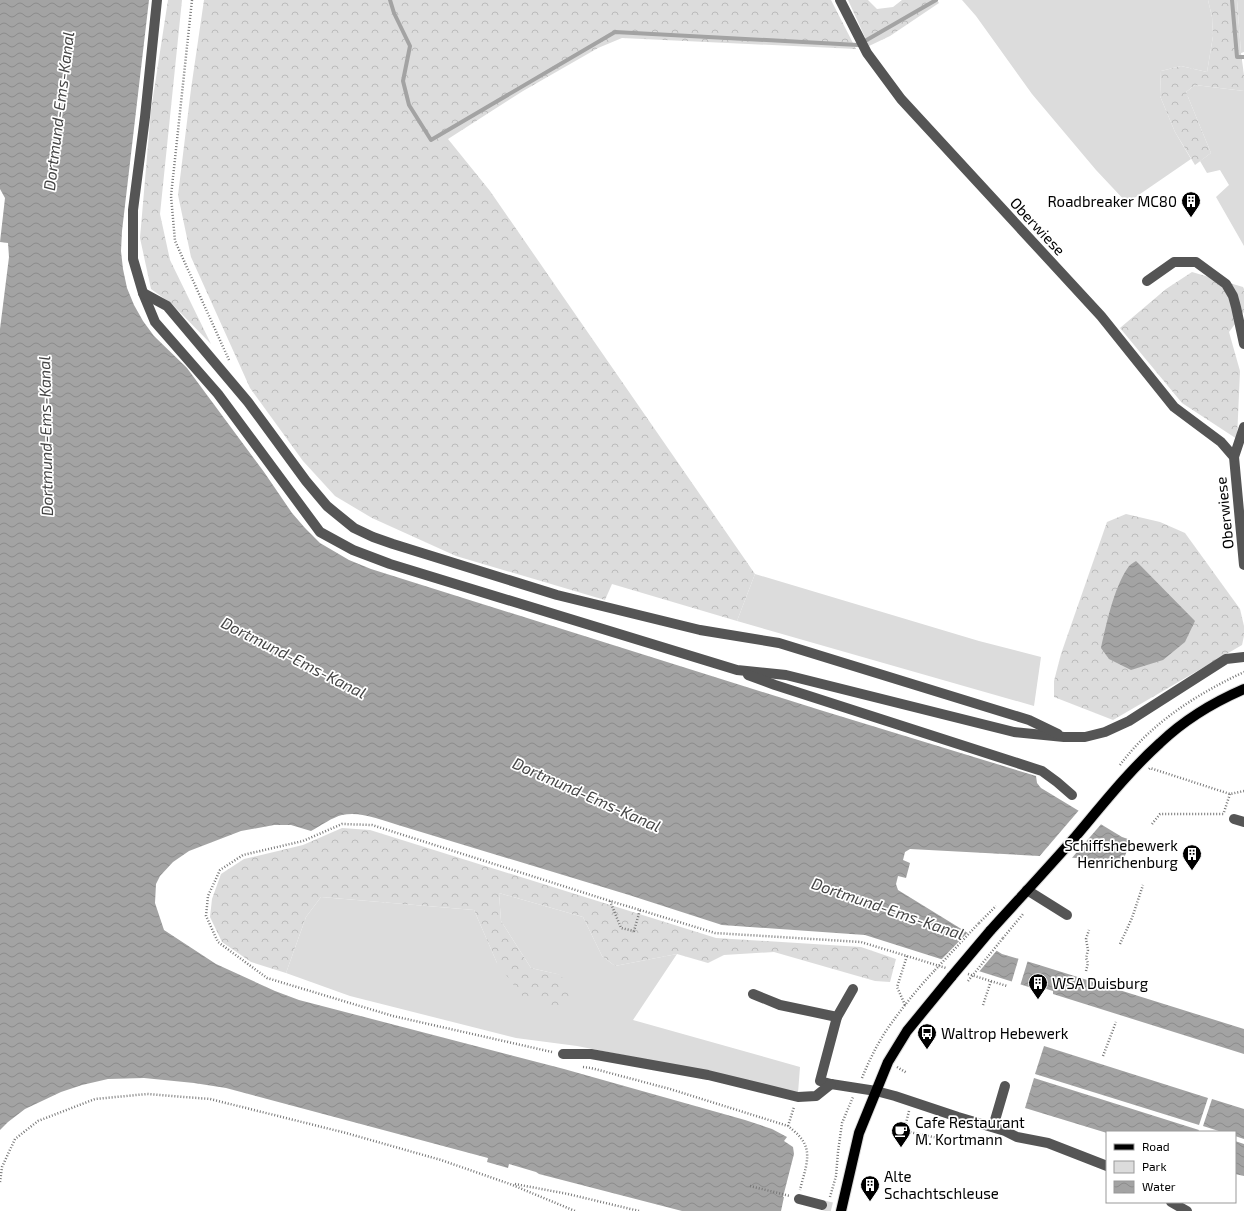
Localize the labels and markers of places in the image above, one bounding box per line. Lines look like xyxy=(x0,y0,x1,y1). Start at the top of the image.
building icon: Roadbreaker MC80 xyxy=(1180,190,1202,218)
place label: Roadbreaker MC80 xyxy=(1047,192,1177,210)
place label: Schiffshebewerk Henrichenburg xyxy=(1064,836,1179,871)
building icon: Schiffshebewerk Henrichenburg xyxy=(1181,843,1203,871)
building icon: WSA Duisburg xyxy=(1027,972,1049,1000)
place label: WSA Duisburg xyxy=(1052,974,1149,992)
bus stop icon: Waltrop Hebewerk xyxy=(916,1022,938,1050)
place label: Waltrop Hebewerk xyxy=(941,1024,1069,1042)
place label: Cafe Restaurant M. Kortmann xyxy=(915,1113,1025,1148)
cafe icon: Cafe Restaurant M. Kortmann xyxy=(890,1120,912,1148)
place label: Alte Schachtschleuse xyxy=(884,1167,999,1202)
building icon: Alte Schachtschleuse xyxy=(859,1174,881,1202)

